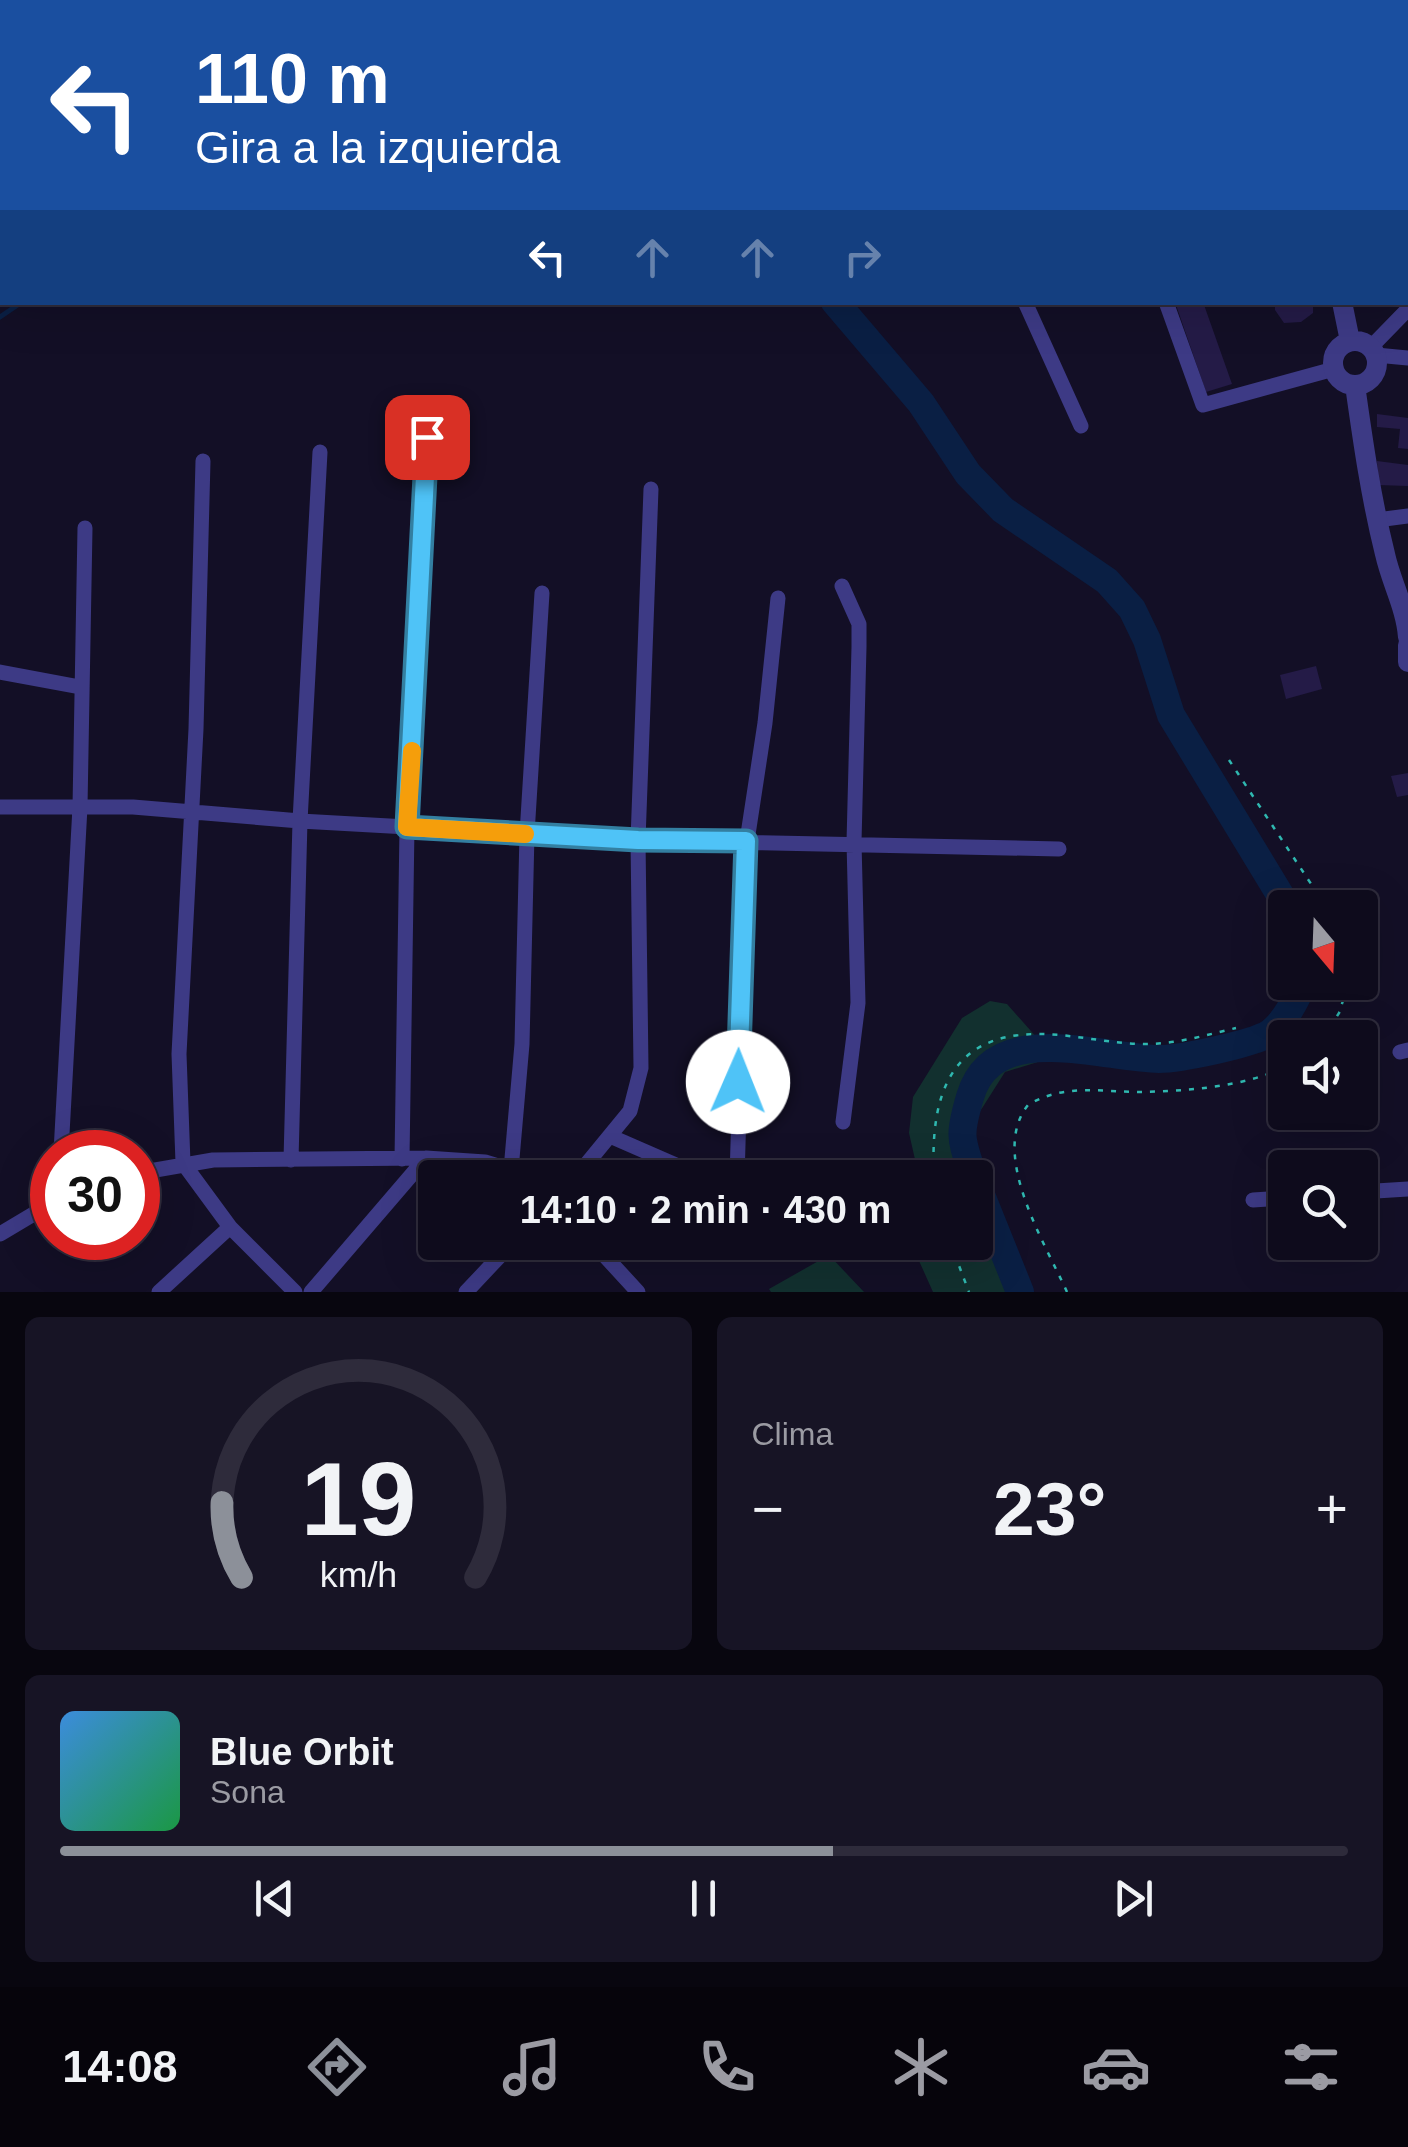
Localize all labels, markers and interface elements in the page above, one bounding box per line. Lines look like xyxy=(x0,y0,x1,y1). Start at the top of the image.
icon: left xyxy=(30,40,160,170)
text: 110 m xyxy=(195,40,390,118)
text: Gira a la izquierda xyxy=(195,122,560,173)
icon: left xyxy=(520,230,575,285)
icon: ahead xyxy=(625,230,680,285)
icon: ahead xyxy=(730,230,785,285)
icon: right xyxy=(835,230,890,285)
pin xyxy=(385,395,470,480)
icon: arrive xyxy=(400,410,455,465)
north arrow xyxy=(1268,890,1378,1000)
map controls xyxy=(1268,890,1378,1260)
button: sound xyxy=(1268,1020,1378,1130)
position arrow xyxy=(686,1030,790,1134)
speed limit sign: 30 xyxy=(30,1130,160,1260)
button: search xyxy=(1268,1150,1378,1260)
text: 14:10 · 2 min · 430 m xyxy=(520,1189,891,1231)
text: Clima xyxy=(752,1416,833,1452)
text: 19 xyxy=(300,1441,416,1557)
text: 23° xyxy=(993,1467,1106,1551)
text: − xyxy=(752,1478,784,1540)
text: + xyxy=(1316,1478,1348,1540)
text: km/h xyxy=(320,1555,397,1595)
text: Blue Orbit xyxy=(210,1731,394,1773)
text: Sona xyxy=(210,1774,285,1810)
icon: previous xyxy=(247,1871,302,1926)
icon: pause xyxy=(676,1871,731,1926)
icon: next xyxy=(1106,1871,1161,1926)
icon: directions xyxy=(302,2032,372,2102)
icon: music xyxy=(497,2032,567,2102)
icon: phone xyxy=(692,2032,762,2102)
icon: climate xyxy=(886,2032,956,2102)
icon: car xyxy=(1081,2032,1151,2102)
icon: filters xyxy=(1276,2032,1346,2102)
text: 14:08 xyxy=(62,2041,177,2092)

